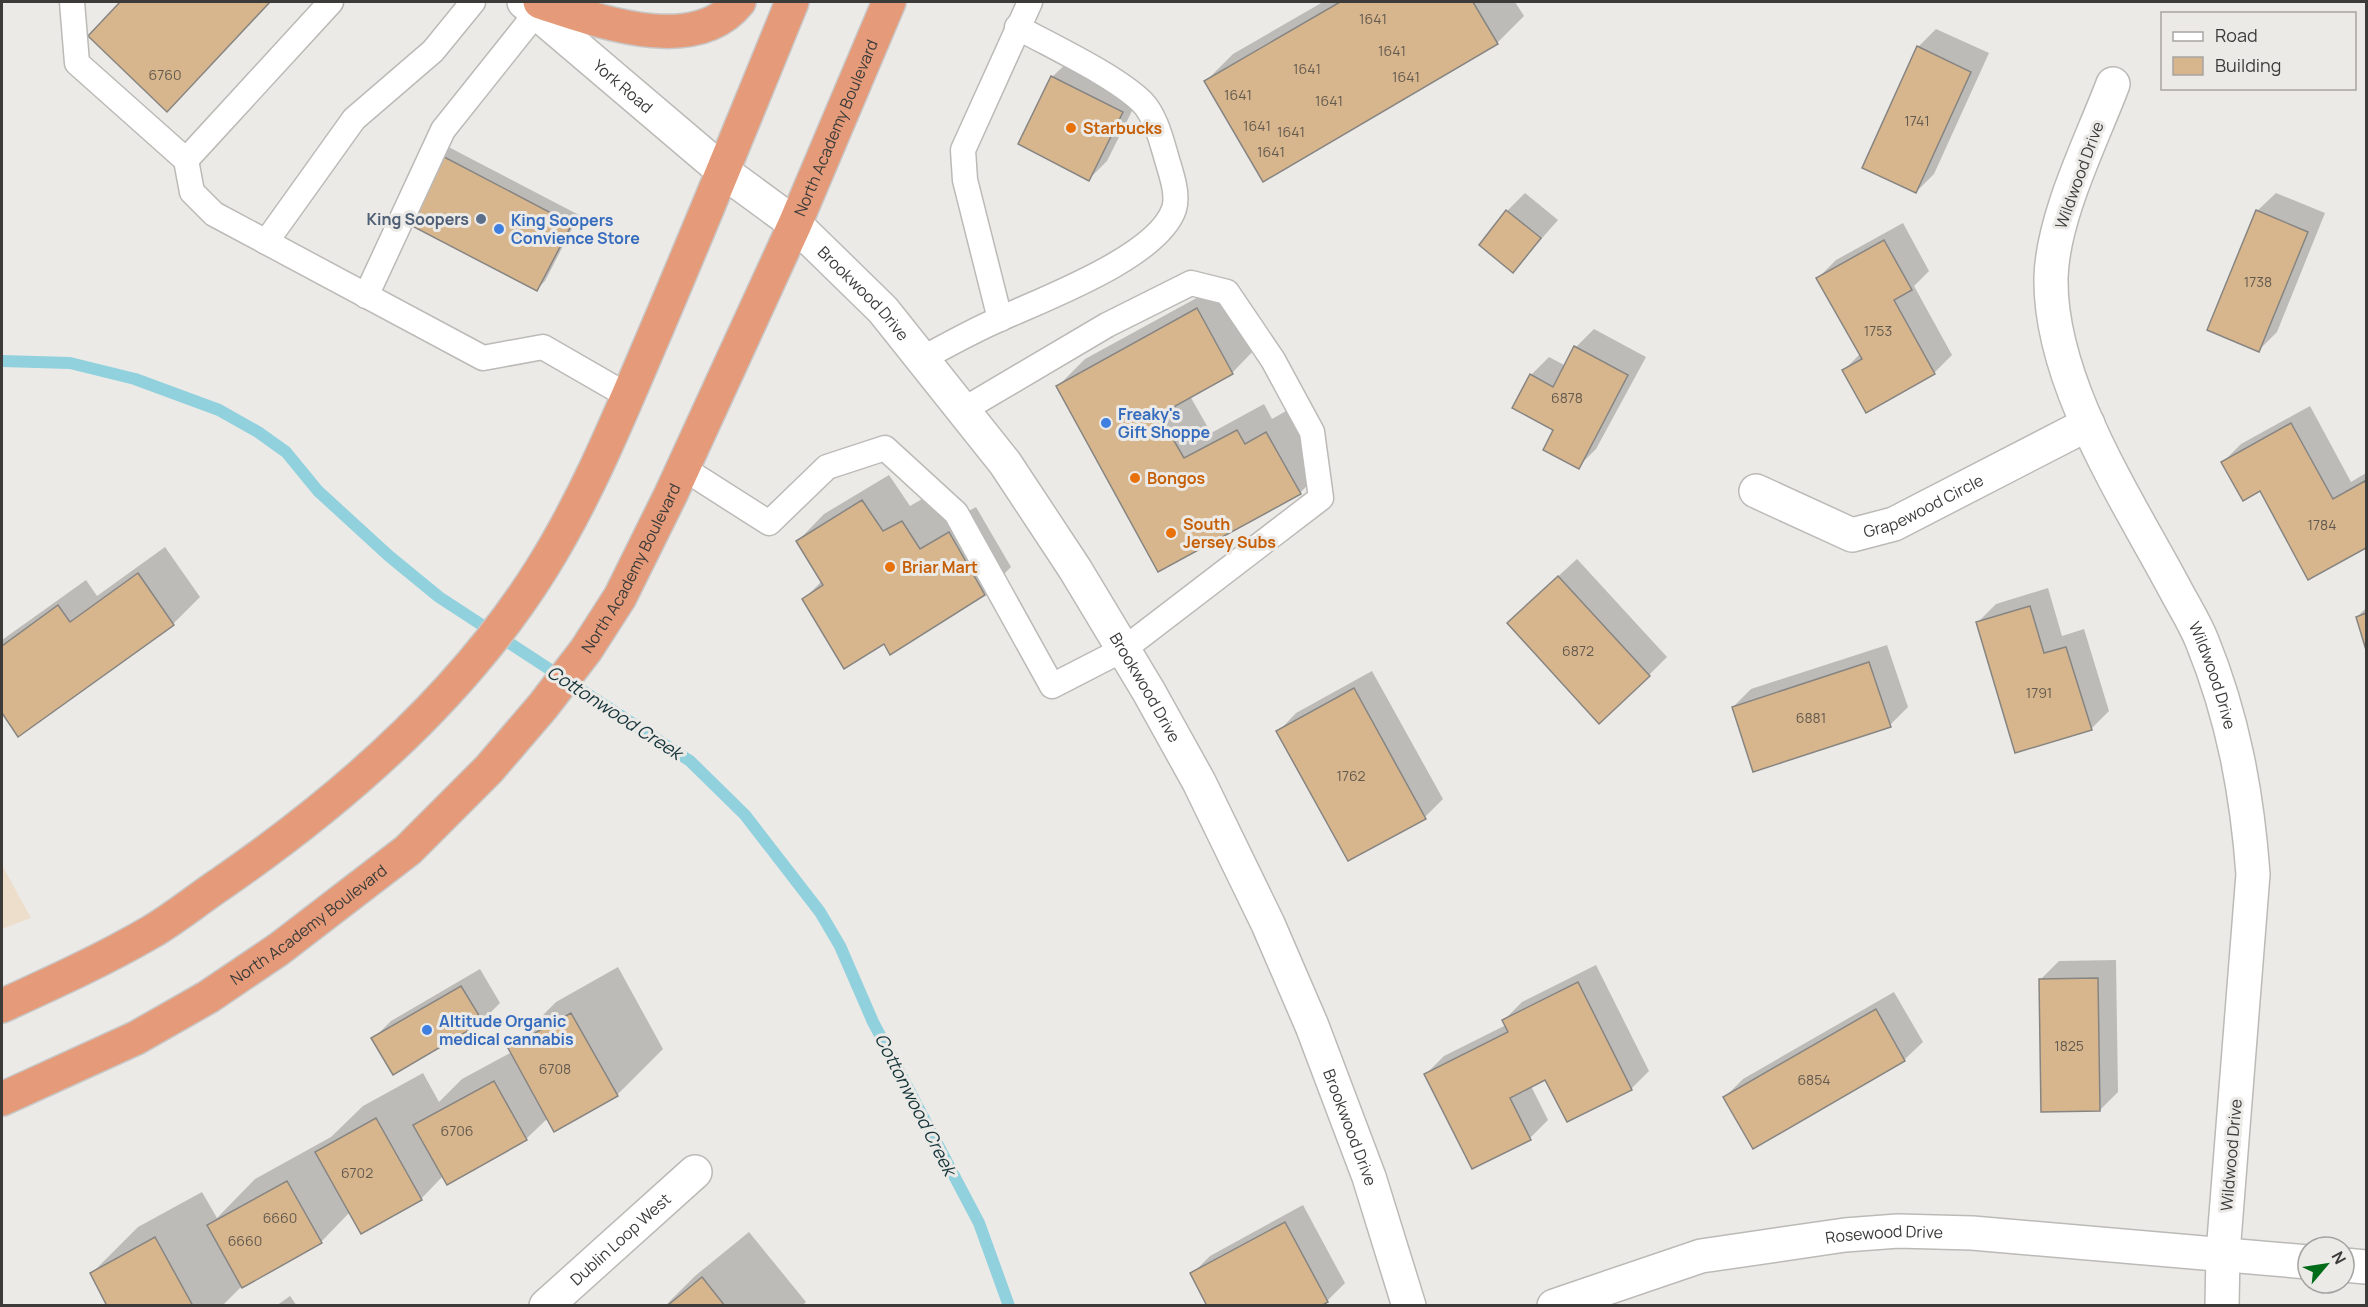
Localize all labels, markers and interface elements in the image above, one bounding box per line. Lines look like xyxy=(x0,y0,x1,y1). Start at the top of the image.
house number: 1641 xyxy=(1359,9,1387,28)
legend xyxy=(2161,12,2356,90)
text: Road xyxy=(2215,23,2258,47)
street label: North Academy Boulevard xyxy=(789,36,883,220)
house number: 1641 xyxy=(1378,41,1406,60)
text: Building xyxy=(2215,53,2281,77)
street label: York Road xyxy=(589,55,658,118)
house number: 1641 xyxy=(1293,59,1321,78)
house number: 6760 xyxy=(149,65,181,84)
house number: 1641 xyxy=(1392,67,1420,86)
house number: 1641 xyxy=(1224,85,1252,104)
house number: 1641 xyxy=(1315,91,1343,110)
house number: 1741 xyxy=(1904,111,1930,130)
house number: 1641 xyxy=(1243,116,1271,135)
place label: Starbucks xyxy=(1083,117,1163,139)
street label: Wildwood Drive xyxy=(2049,118,2109,232)
marker: Starbucks xyxy=(1064,121,1078,135)
house number: 1641 xyxy=(1277,122,1305,141)
house number: 1641 xyxy=(1257,142,1285,161)
place label: King Soopers xyxy=(367,208,469,230)
place label: King Soopers Convience Store xyxy=(511,209,640,249)
marker: King Soopers xyxy=(474,212,488,226)
marker: King Soopers Convience Store xyxy=(492,222,506,236)
street label: Brookwood Drive xyxy=(813,241,914,345)
house number: 1738 xyxy=(2244,272,2272,291)
house number: 1753 xyxy=(1864,321,1892,340)
house number: 6878 xyxy=(1551,388,1583,407)
place label: Freaky's Gift Shoppe xyxy=(1118,403,1211,443)
marker: Freaky's Gift Shoppe xyxy=(1099,416,1113,430)
place label: Bongos xyxy=(1147,467,1206,489)
street label: Grapewood Circle xyxy=(1861,469,1987,543)
marker: Bongos xyxy=(1128,471,1142,485)
street label: North Academy Boulevard xyxy=(576,480,685,657)
place label: South Jersey Subs xyxy=(1183,513,1276,553)
house number: 1784 xyxy=(2308,515,2336,534)
marker: South Jersey Subs xyxy=(1164,526,1178,540)
place label: Briar Mart xyxy=(902,556,978,578)
marker: Briar Mart xyxy=(883,560,897,574)
street label: Wildwood Drive xyxy=(2184,618,2241,732)
street label: Brookwood Drive xyxy=(1105,629,1186,746)
house number: 6872 xyxy=(1562,641,1594,660)
water label: Cottonwood Creek xyxy=(543,659,690,766)
house number: 1791 xyxy=(2026,683,2052,702)
house number: 6881 xyxy=(1796,708,1826,727)
house number: 1762 xyxy=(1336,766,1366,785)
street label: North Academy Boulevard xyxy=(226,859,391,990)
place label: Altitude Organic medical cannabis xyxy=(439,1010,574,1050)
marker: Altitude Organic medical cannabis xyxy=(420,1023,434,1037)
water label: Cottonwood Creek xyxy=(870,1029,964,1182)
house number: 1825 xyxy=(2054,1036,2084,1055)
house number: 6708 xyxy=(539,1059,571,1078)
street label: Brookwood Drive xyxy=(1318,1066,1382,1188)
house number: 6854 xyxy=(1797,1070,1831,1089)
street label: Wildwood Drive xyxy=(2215,1098,2247,1212)
house number: 6706 xyxy=(441,1121,473,1140)
house number: 6702 xyxy=(341,1163,373,1182)
street label: Dublin Loop West xyxy=(565,1188,675,1290)
house number: 6660 xyxy=(263,1208,297,1227)
street label: Rosewood Drive xyxy=(1824,1220,1943,1249)
house number: 6660 xyxy=(228,1231,262,1250)
north arrow xyxy=(2296,1235,2356,1295)
text: N xyxy=(2327,1247,2352,1268)

